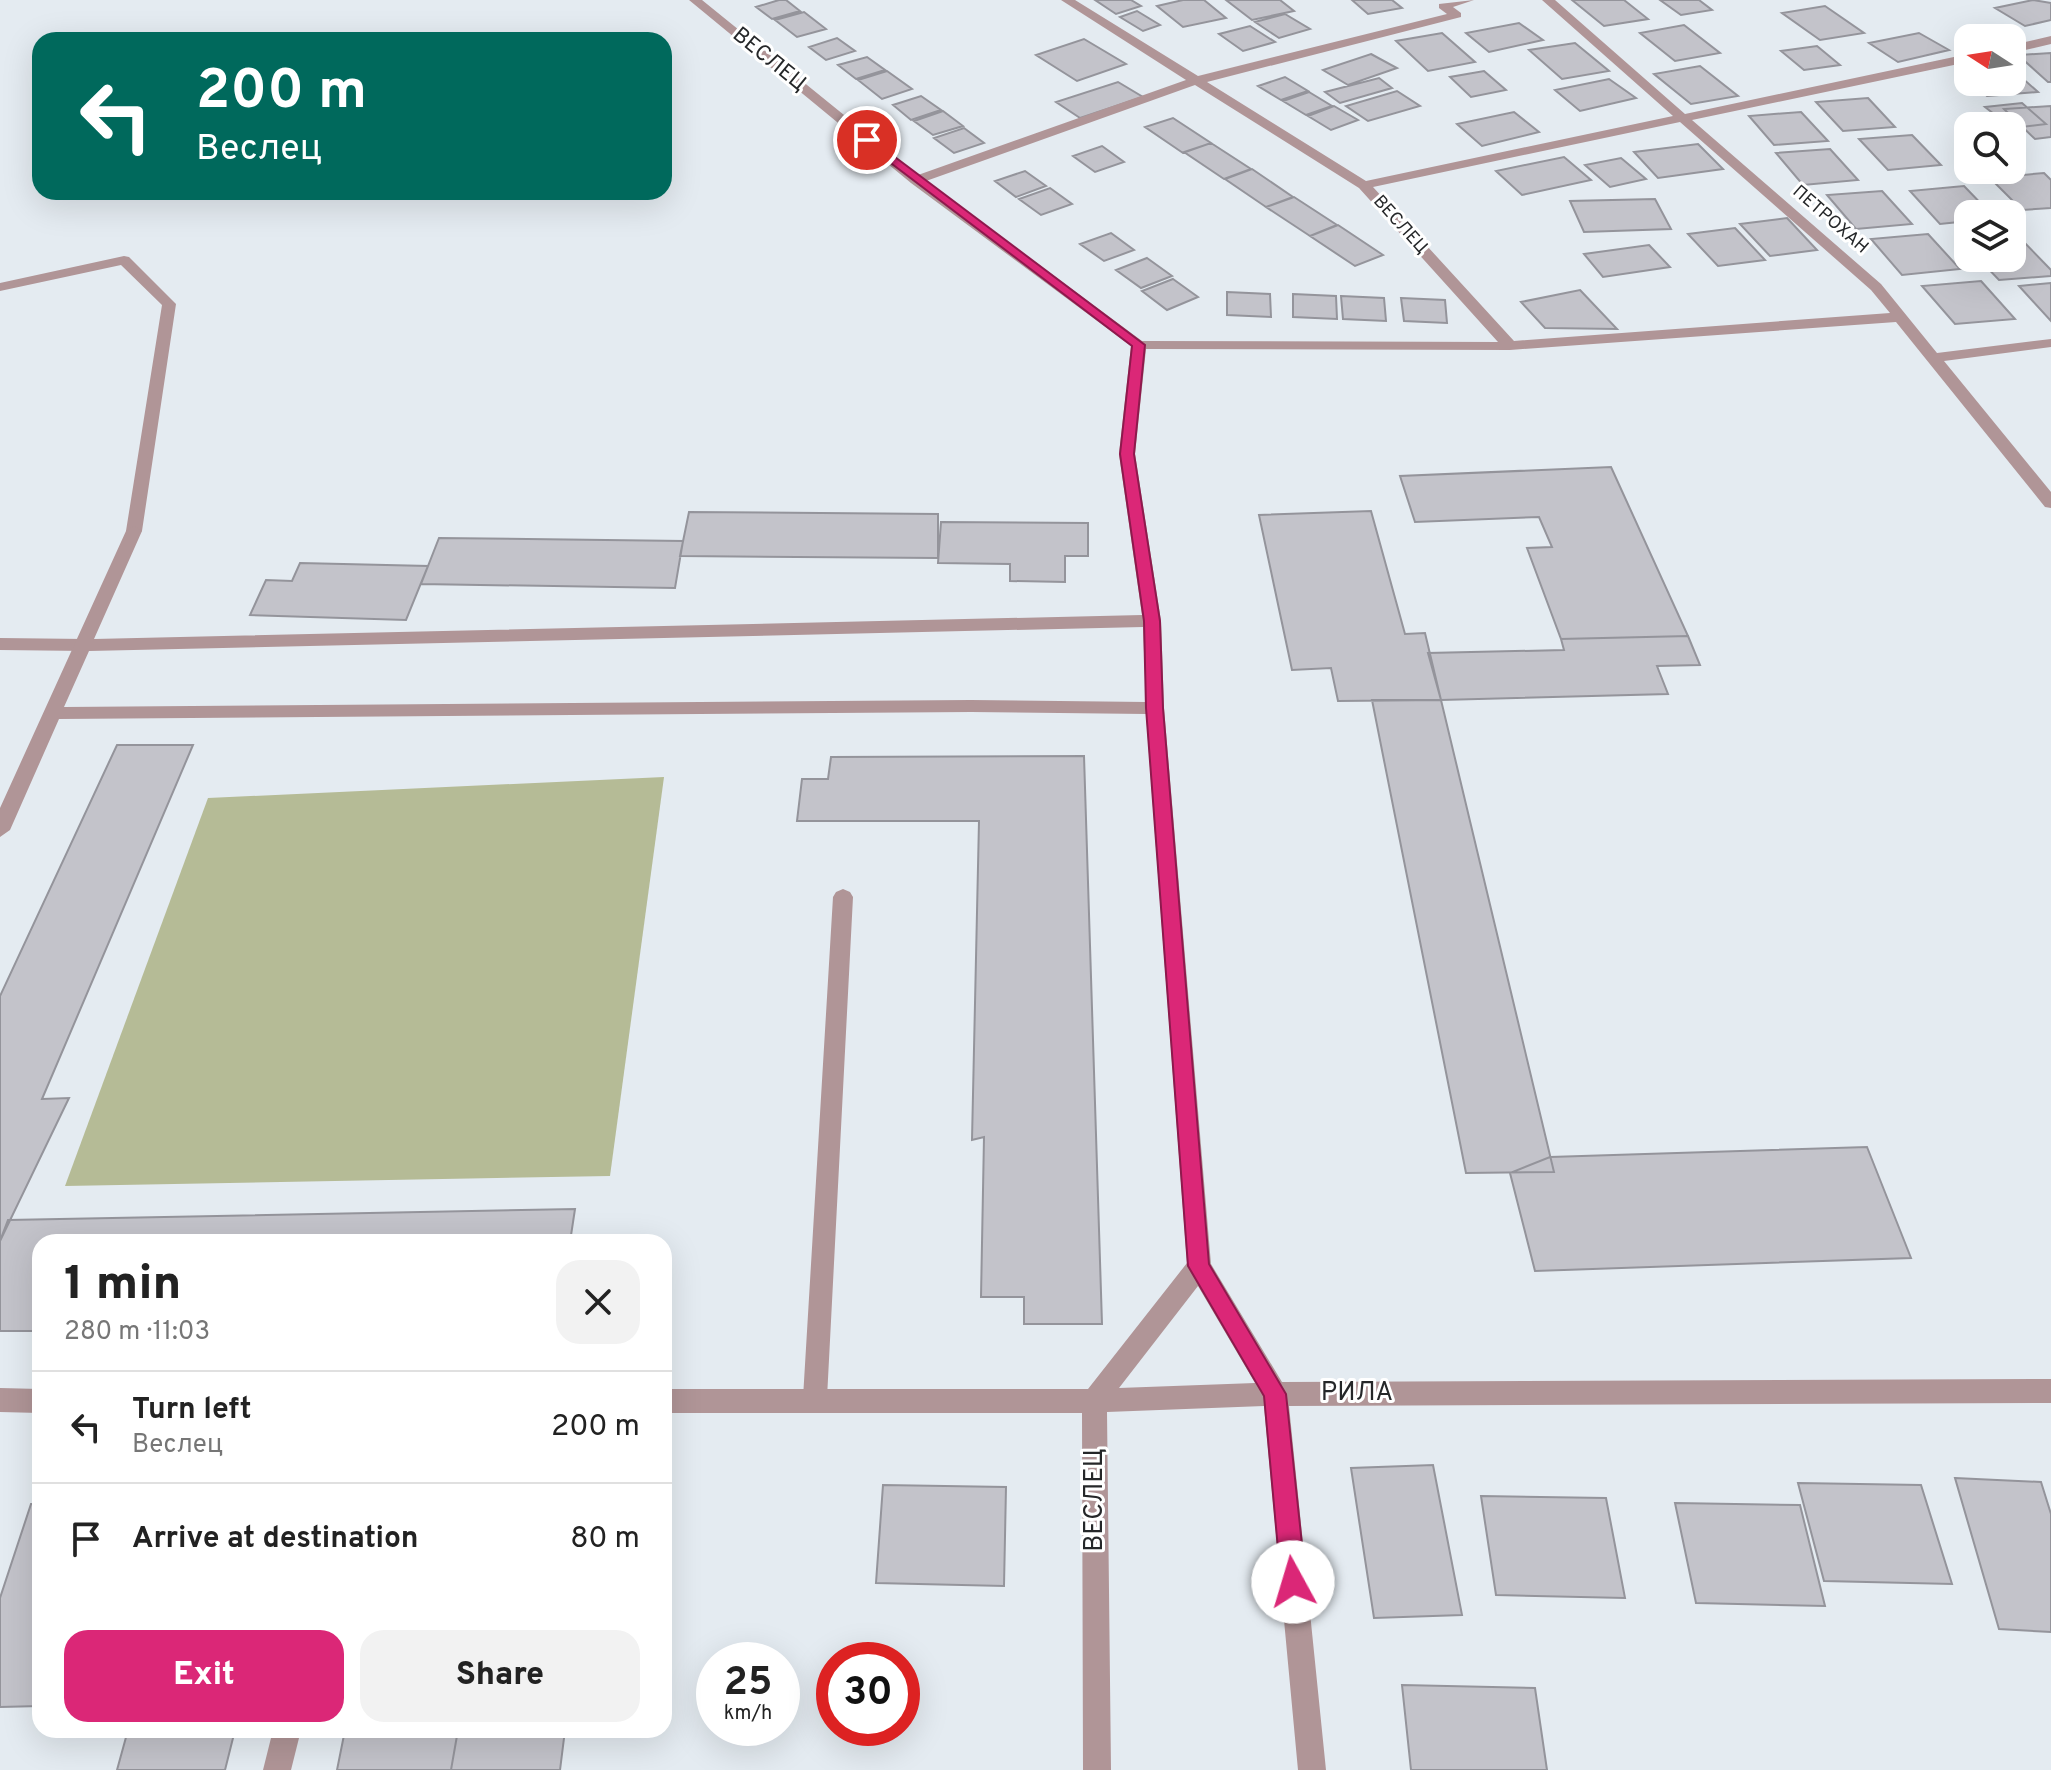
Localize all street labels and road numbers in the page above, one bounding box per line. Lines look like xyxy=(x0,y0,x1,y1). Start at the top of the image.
street label: ВЕСЛЕЦ xyxy=(726,22,812,98)
street label: ПЕТРОХАН xyxy=(1787,181,1873,259)
street label: ВЕСЛЕЦ xyxy=(1367,191,1433,259)
street label: РИЛА xyxy=(1321,1377,1393,1410)
street label: ВЕСЛЕЦ xyxy=(1079,1448,1112,1552)

